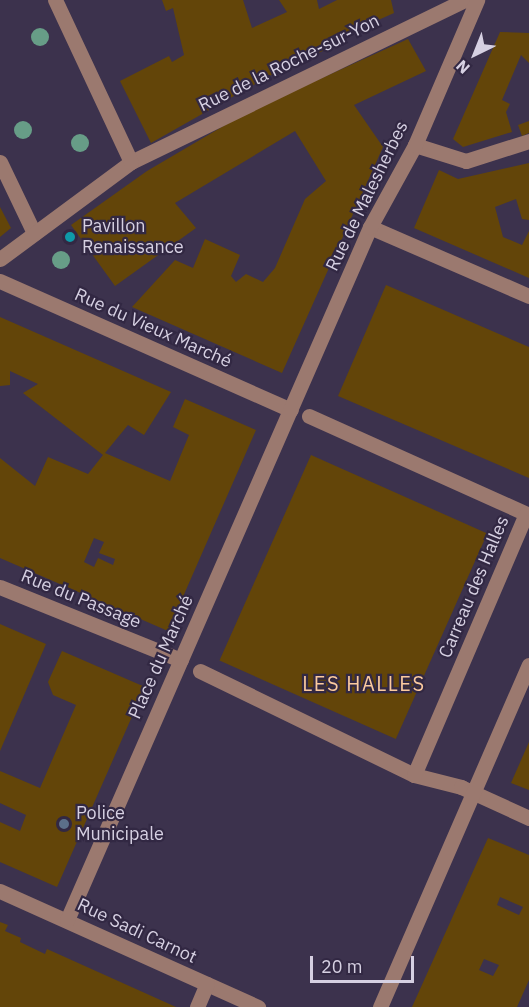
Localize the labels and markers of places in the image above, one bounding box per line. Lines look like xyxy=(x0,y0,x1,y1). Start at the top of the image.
place label: Pavillon Renaissance xyxy=(82,216,184,258)
marker: Pavillon Renaissance xyxy=(63,230,77,244)
place label: Police Municipale xyxy=(76,803,164,846)
marker: Police Municipale xyxy=(57,817,71,831)

